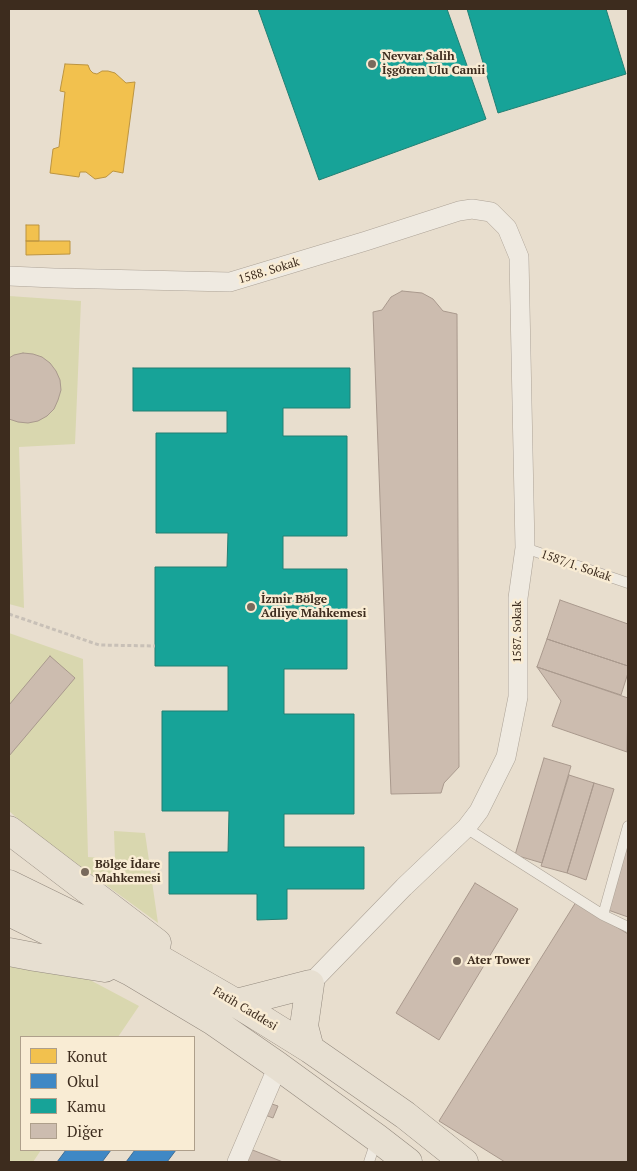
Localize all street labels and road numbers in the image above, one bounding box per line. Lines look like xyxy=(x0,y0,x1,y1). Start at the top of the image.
street label: 1588. Sokak xyxy=(237,255,301,287)
street label: 1587/1. Sokak xyxy=(539,547,613,585)
street label: 1587. Sokak xyxy=(511,601,525,663)
street label: Fatih Caddesi xyxy=(210,984,280,1034)

